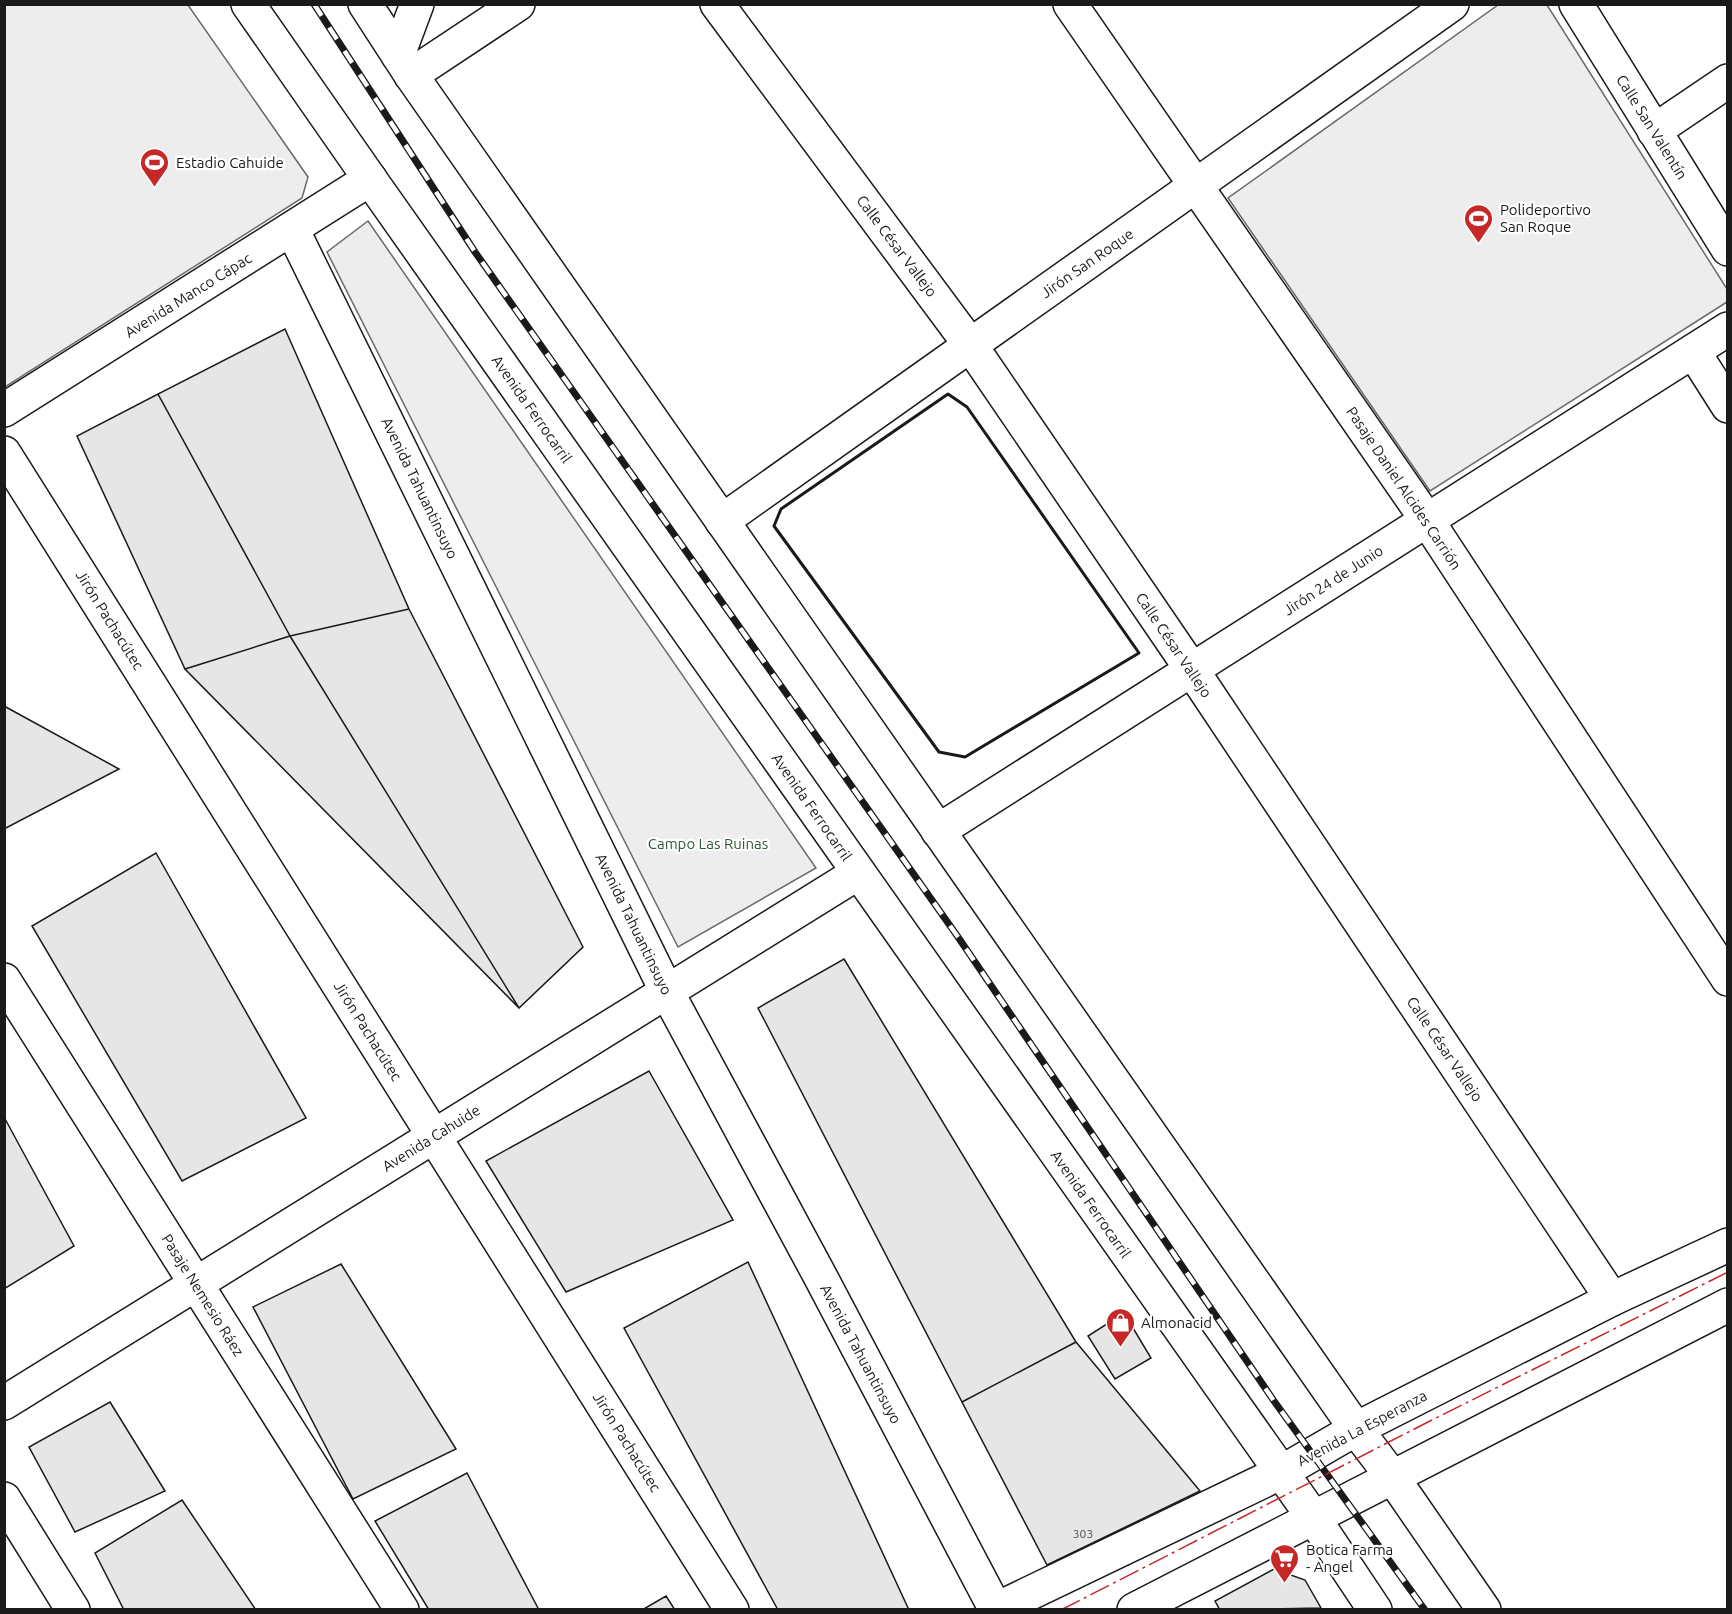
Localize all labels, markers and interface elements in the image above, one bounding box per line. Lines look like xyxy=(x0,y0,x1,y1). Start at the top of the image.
street label: Calle San Valentín xyxy=(1613,72,1691,182)
sports icon: Estadio Cahuide xyxy=(139,146,171,188)
place label: Estadio Cahuide xyxy=(176,154,284,171)
street label: Calle César Vallejo xyxy=(853,192,941,300)
place label: Polideportivo San Roque xyxy=(1500,201,1591,235)
sports icon: Polideportivo San Roque xyxy=(1463,202,1495,244)
street label: Jirón San Roque xyxy=(1038,225,1136,301)
street label: Avenida Manco Cápac xyxy=(122,249,254,341)
street label: Avenida Ferrocarril xyxy=(489,352,575,466)
street label: Pasaje Daniel Alcides Carrión xyxy=(1343,403,1465,573)
street label: Avenida Tahuantinsuyo xyxy=(378,414,462,562)
street label: Jirón 24 de Junio xyxy=(1280,541,1386,619)
street label: Jirón Pachacútec xyxy=(73,567,147,673)
street label: Calle César Vallejo xyxy=(1133,589,1215,701)
street label: Avenida Ferrocarril xyxy=(769,750,855,864)
park label: Campo Las Ruinas xyxy=(648,835,768,852)
street label: Avenida Tahuantinsuyo xyxy=(592,850,676,998)
street label: Jirón Pachacútec xyxy=(331,978,405,1084)
street label: Calle César Vallejo xyxy=(1404,993,1486,1105)
street label: Avenida Cahuide xyxy=(379,1101,483,1175)
street label: Avenida Ferrocarril xyxy=(1048,1147,1134,1261)
street label: Pasaje Nemesio Ráez xyxy=(158,1231,248,1359)
street label: Avenida Tahuantinsuyo xyxy=(817,1281,905,1427)
shop icon: Almonacid xyxy=(1104,1306,1136,1348)
place label: Almonacid xyxy=(1141,1314,1212,1331)
street label: Avenida La Esperanza xyxy=(1294,1387,1430,1469)
street label: Jirón Pachacútec xyxy=(590,1389,664,1495)
house number: 303 xyxy=(1073,1527,1093,1540)
place label: Botica Farma - Angel xyxy=(1306,1541,1393,1575)
supermarket icon: Botica Farma - Angel xyxy=(1269,1542,1301,1584)

